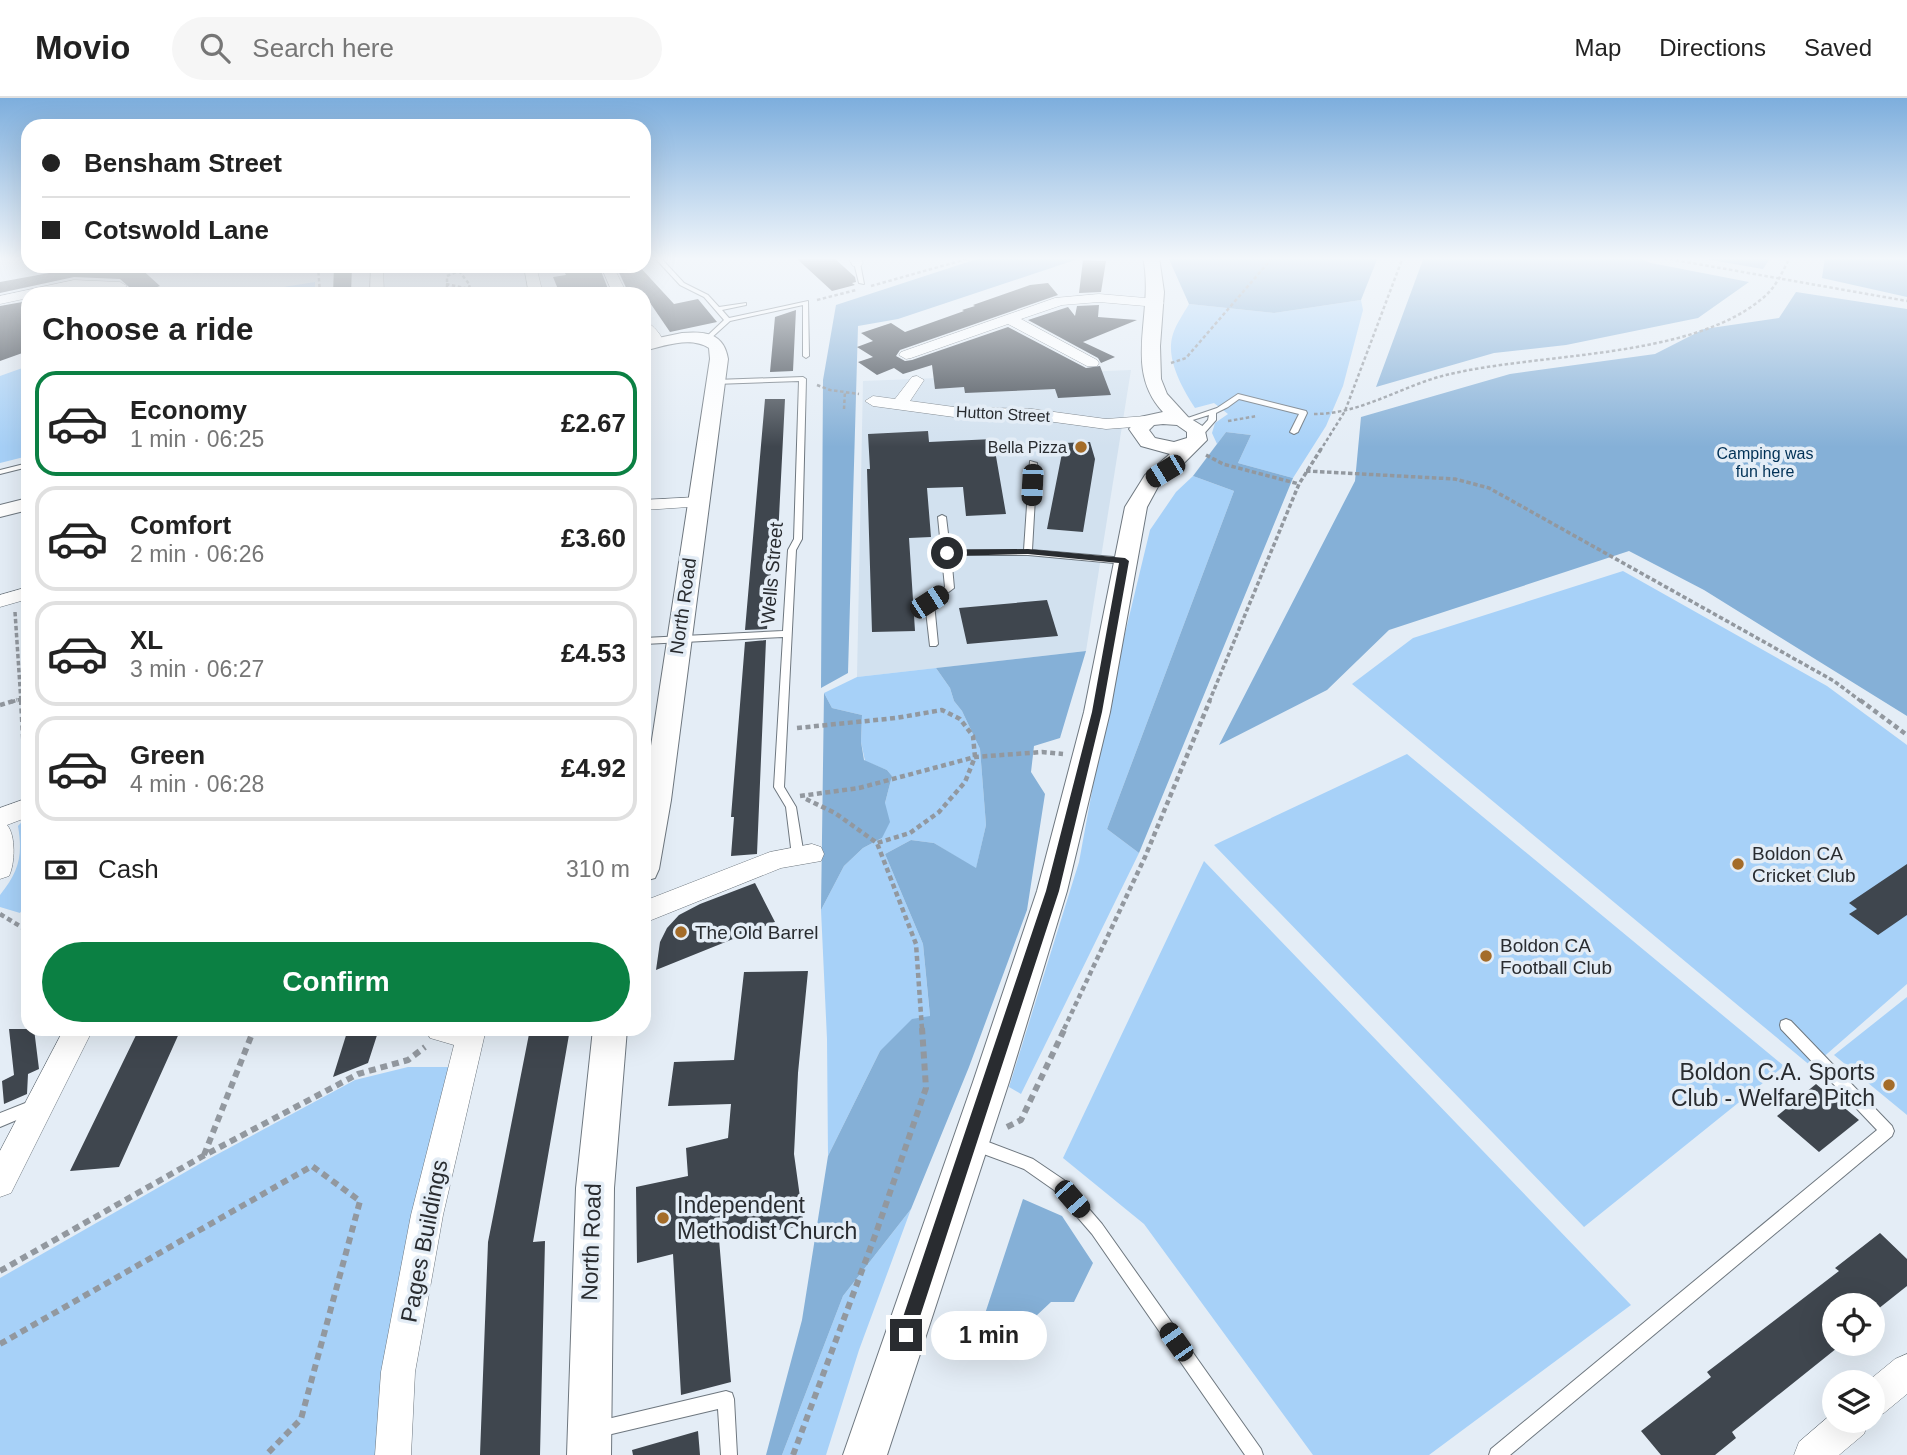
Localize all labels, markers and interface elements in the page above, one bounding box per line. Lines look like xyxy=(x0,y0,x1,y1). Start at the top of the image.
search box xyxy=(172,17,662,80)
text: Movio xyxy=(35,29,130,66)
icon: search xyxy=(196,29,234,67)
text: Search here xyxy=(252,33,394,63)
text: Map xyxy=(1575,34,1621,61)
text: Directions xyxy=(1659,34,1766,61)
text: Saved xyxy=(1804,34,1872,61)
text: Bensham Street xyxy=(84,148,282,178)
text: Cotswold Lane xyxy=(84,215,269,245)
text: Choose a ride xyxy=(42,311,254,347)
icon: car xyxy=(46,392,109,455)
text: Economy xyxy=(130,395,247,425)
street label: Hutton Street xyxy=(955,403,1051,425)
text: £2.67 xyxy=(561,408,626,438)
text: 1 min · 06:25 xyxy=(130,426,264,452)
place label: Bella Pizza xyxy=(988,439,1067,456)
marker: Bella Pizza xyxy=(1073,439,1089,455)
park label: Camping was fun here xyxy=(1717,445,1813,480)
car xyxy=(1142,451,1189,491)
car xyxy=(1021,463,1044,507)
icon: car xyxy=(46,507,109,570)
text: Comfort xyxy=(130,510,231,540)
street label: Wells Street xyxy=(757,521,787,625)
text: £3.60 xyxy=(561,523,626,553)
route start xyxy=(931,537,963,569)
text: 2 min · 06:26 xyxy=(130,541,264,567)
street label: North Road xyxy=(666,556,700,656)
car xyxy=(906,582,953,622)
icon: car xyxy=(46,622,109,685)
text: XL xyxy=(130,625,163,655)
text: £4.53 xyxy=(561,638,626,668)
text: 3 min · 06:27 xyxy=(130,656,264,682)
icon: car xyxy=(46,737,109,800)
text: Green xyxy=(130,740,205,770)
text: £4.92 xyxy=(561,753,626,783)
text: 4 min · 06:28 xyxy=(130,771,264,797)
place label: Boldon CA Cricket Club xyxy=(1752,843,1855,886)
icon: cash xyxy=(42,851,80,889)
text: Cash xyxy=(98,854,159,884)
text: 310 m xyxy=(566,856,630,882)
marker: Boldon CA Cricket Club xyxy=(1730,856,1746,872)
place label: The Old Barrel xyxy=(695,922,819,943)
marker: The Old Barrel xyxy=(673,924,689,940)
place label: Boldon CA Football Club xyxy=(1500,935,1612,978)
button: Confirm xyxy=(42,942,630,1022)
marker: Boldon CA Football Club xyxy=(1478,948,1494,964)
place label: Boldon C.A. Sports Club - Welfare Pitch xyxy=(1671,1059,1875,1111)
marker: Boldon C.A. Sports Club - Welfare Pitch xyxy=(1881,1077,1897,1093)
street label: Pages Buildings xyxy=(396,1158,452,1324)
car xyxy=(1051,1176,1094,1222)
street label: North Road xyxy=(576,1183,606,1301)
place label: Independent Methodist Church xyxy=(677,1192,857,1244)
marker: Independent Methodist Church xyxy=(655,1210,671,1226)
map controls xyxy=(1822,1293,1885,1433)
button: locate xyxy=(1822,1293,1885,1356)
callout: 1 min xyxy=(930,1310,1046,1360)
route end xyxy=(890,1319,922,1351)
car xyxy=(1156,1319,1197,1365)
text: 1 min xyxy=(959,1322,1019,1348)
button: layers xyxy=(1822,1370,1885,1433)

